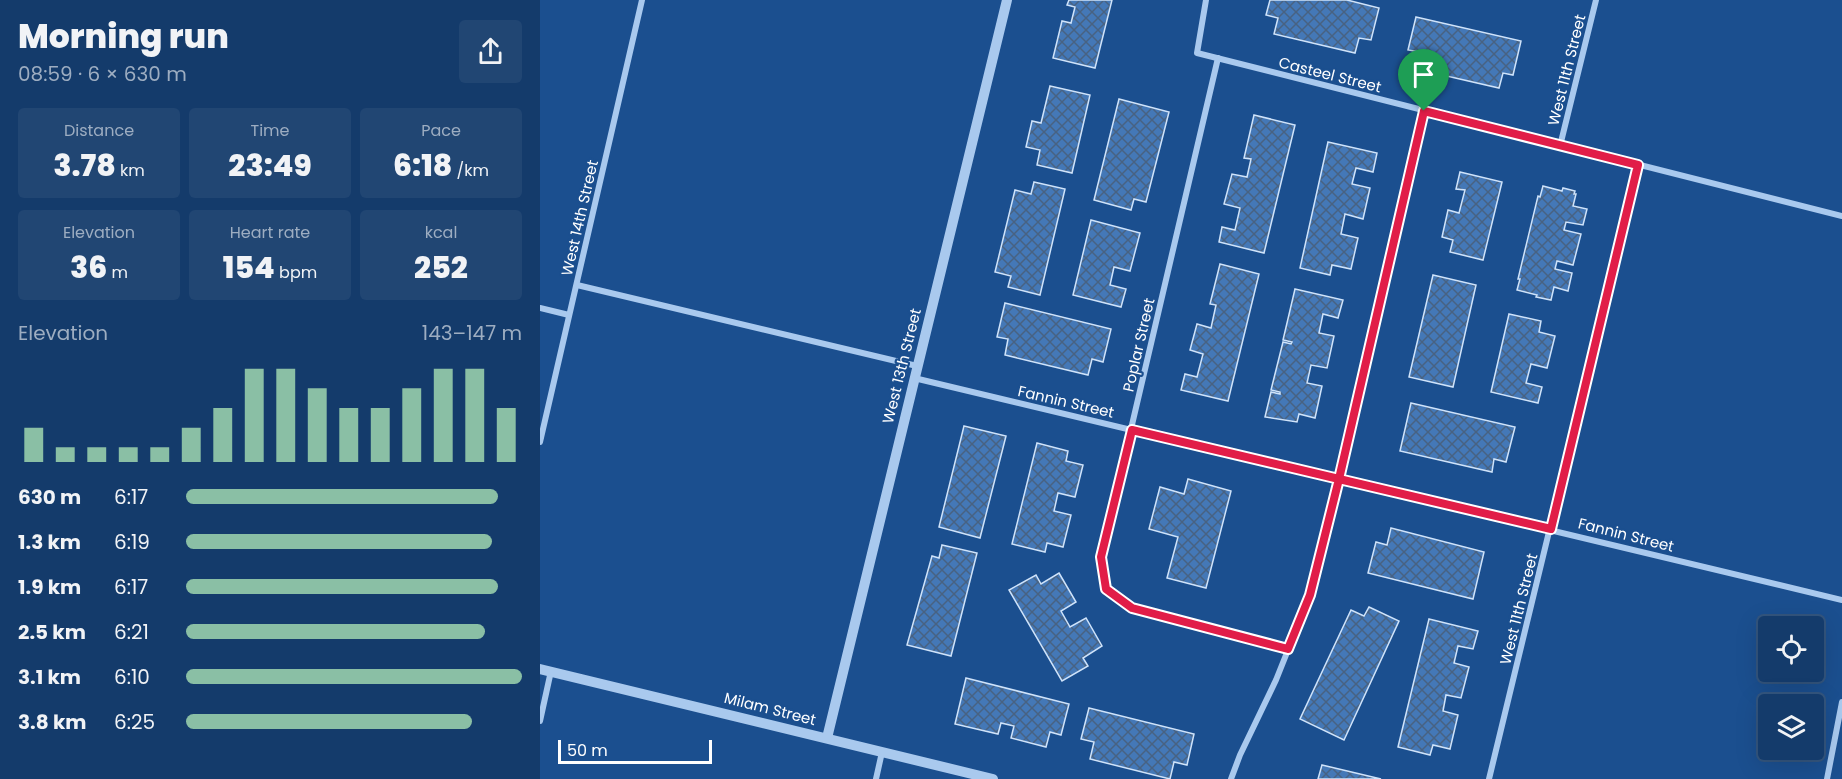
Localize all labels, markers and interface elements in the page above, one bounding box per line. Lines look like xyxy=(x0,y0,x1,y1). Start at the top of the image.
street label: West 11th Street xyxy=(1543,12,1590,128)
text: Morning run xyxy=(18,13,229,60)
button: share xyxy=(459,20,522,83)
pin xyxy=(1398,49,1449,111)
street label: Casteel Street xyxy=(1277,52,1384,97)
icon: arrive xyxy=(1407,58,1440,91)
text: 08:59 · 6 × 630 m xyxy=(18,60,187,88)
text: Distance xyxy=(64,119,134,142)
text: Time xyxy=(251,119,290,142)
text: Pace xyxy=(421,119,461,142)
text: 3.78 xyxy=(53,144,116,187)
text: 23:49 xyxy=(228,144,312,187)
text: 6:18 xyxy=(393,144,452,187)
street label: West 14th Street xyxy=(556,158,603,278)
text: km xyxy=(116,159,145,182)
text: /km xyxy=(452,159,489,182)
text: Elevation xyxy=(63,221,135,244)
text: Heart rate xyxy=(230,221,310,244)
text: kcal xyxy=(425,221,457,244)
text: 36 xyxy=(70,246,107,289)
text: 154 xyxy=(223,246,275,289)
text: 252 xyxy=(414,246,468,289)
text: m xyxy=(107,261,128,284)
text: bpm xyxy=(275,261,317,284)
street label: Poplar Street xyxy=(1118,296,1160,394)
street label: West 13th Street xyxy=(877,306,926,426)
text: Elevation xyxy=(18,319,108,347)
text: 143–147 m xyxy=(422,319,522,347)
street label: Fannin Street xyxy=(1016,380,1116,423)
text: 630 m xyxy=(18,483,81,511)
text: 6:17 xyxy=(114,483,148,511)
street label: Fannin Street xyxy=(1576,512,1676,557)
text: 1.3 km xyxy=(18,528,81,556)
text: 6:19 xyxy=(114,528,150,556)
street label: West 11th Street xyxy=(1495,551,1542,667)
text: 1.9 km xyxy=(18,573,81,601)
text: 6:17 xyxy=(114,573,148,601)
map controls xyxy=(1758,616,1824,760)
button: locate xyxy=(1758,616,1824,682)
text: 2.5 km xyxy=(18,618,86,646)
text: 6:21 xyxy=(114,618,149,646)
text: 3.1 km xyxy=(18,663,81,691)
text: 6:10 xyxy=(114,663,150,691)
street label: Milam Street xyxy=(722,687,818,730)
button: layers xyxy=(1758,694,1824,760)
text: 3.8 km xyxy=(18,708,86,736)
text: 6:25 xyxy=(114,708,155,736)
scale bar xyxy=(558,737,712,764)
text: 50 m xyxy=(567,739,608,762)

